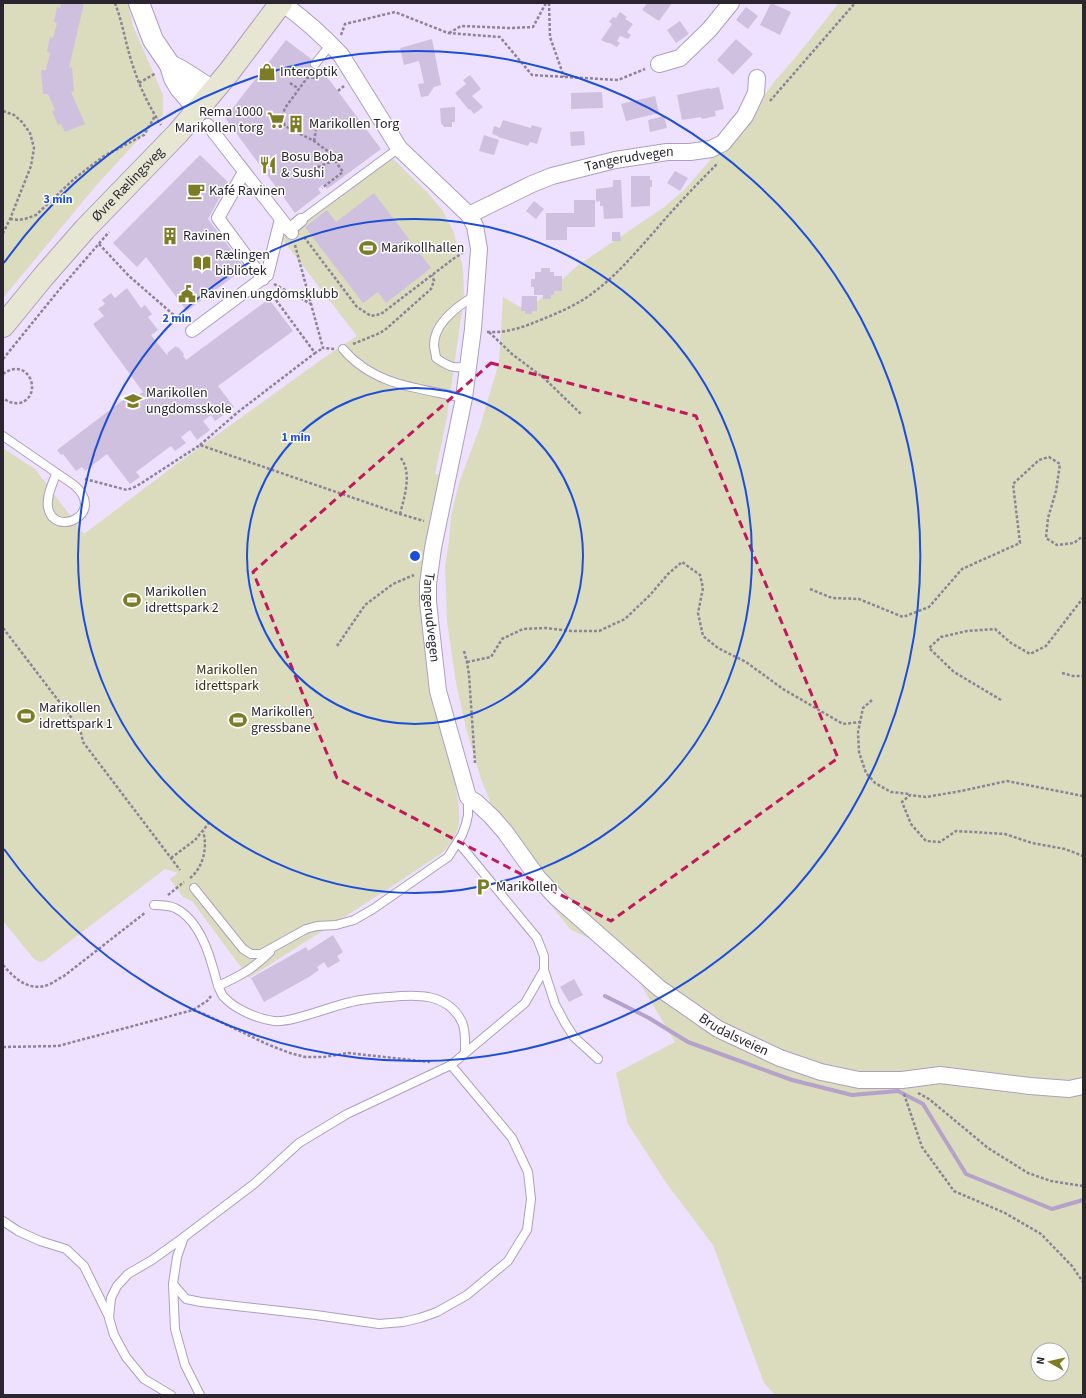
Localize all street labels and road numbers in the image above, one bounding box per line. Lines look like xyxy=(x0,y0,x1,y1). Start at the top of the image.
street label: Tangerudvegen xyxy=(583,142,674,177)
street label: Øvre Rælingsveg xyxy=(87,143,169,226)
street label: Tangerudvegen xyxy=(418,571,445,663)
street label: Brudalsveien xyxy=(694,1008,772,1061)

